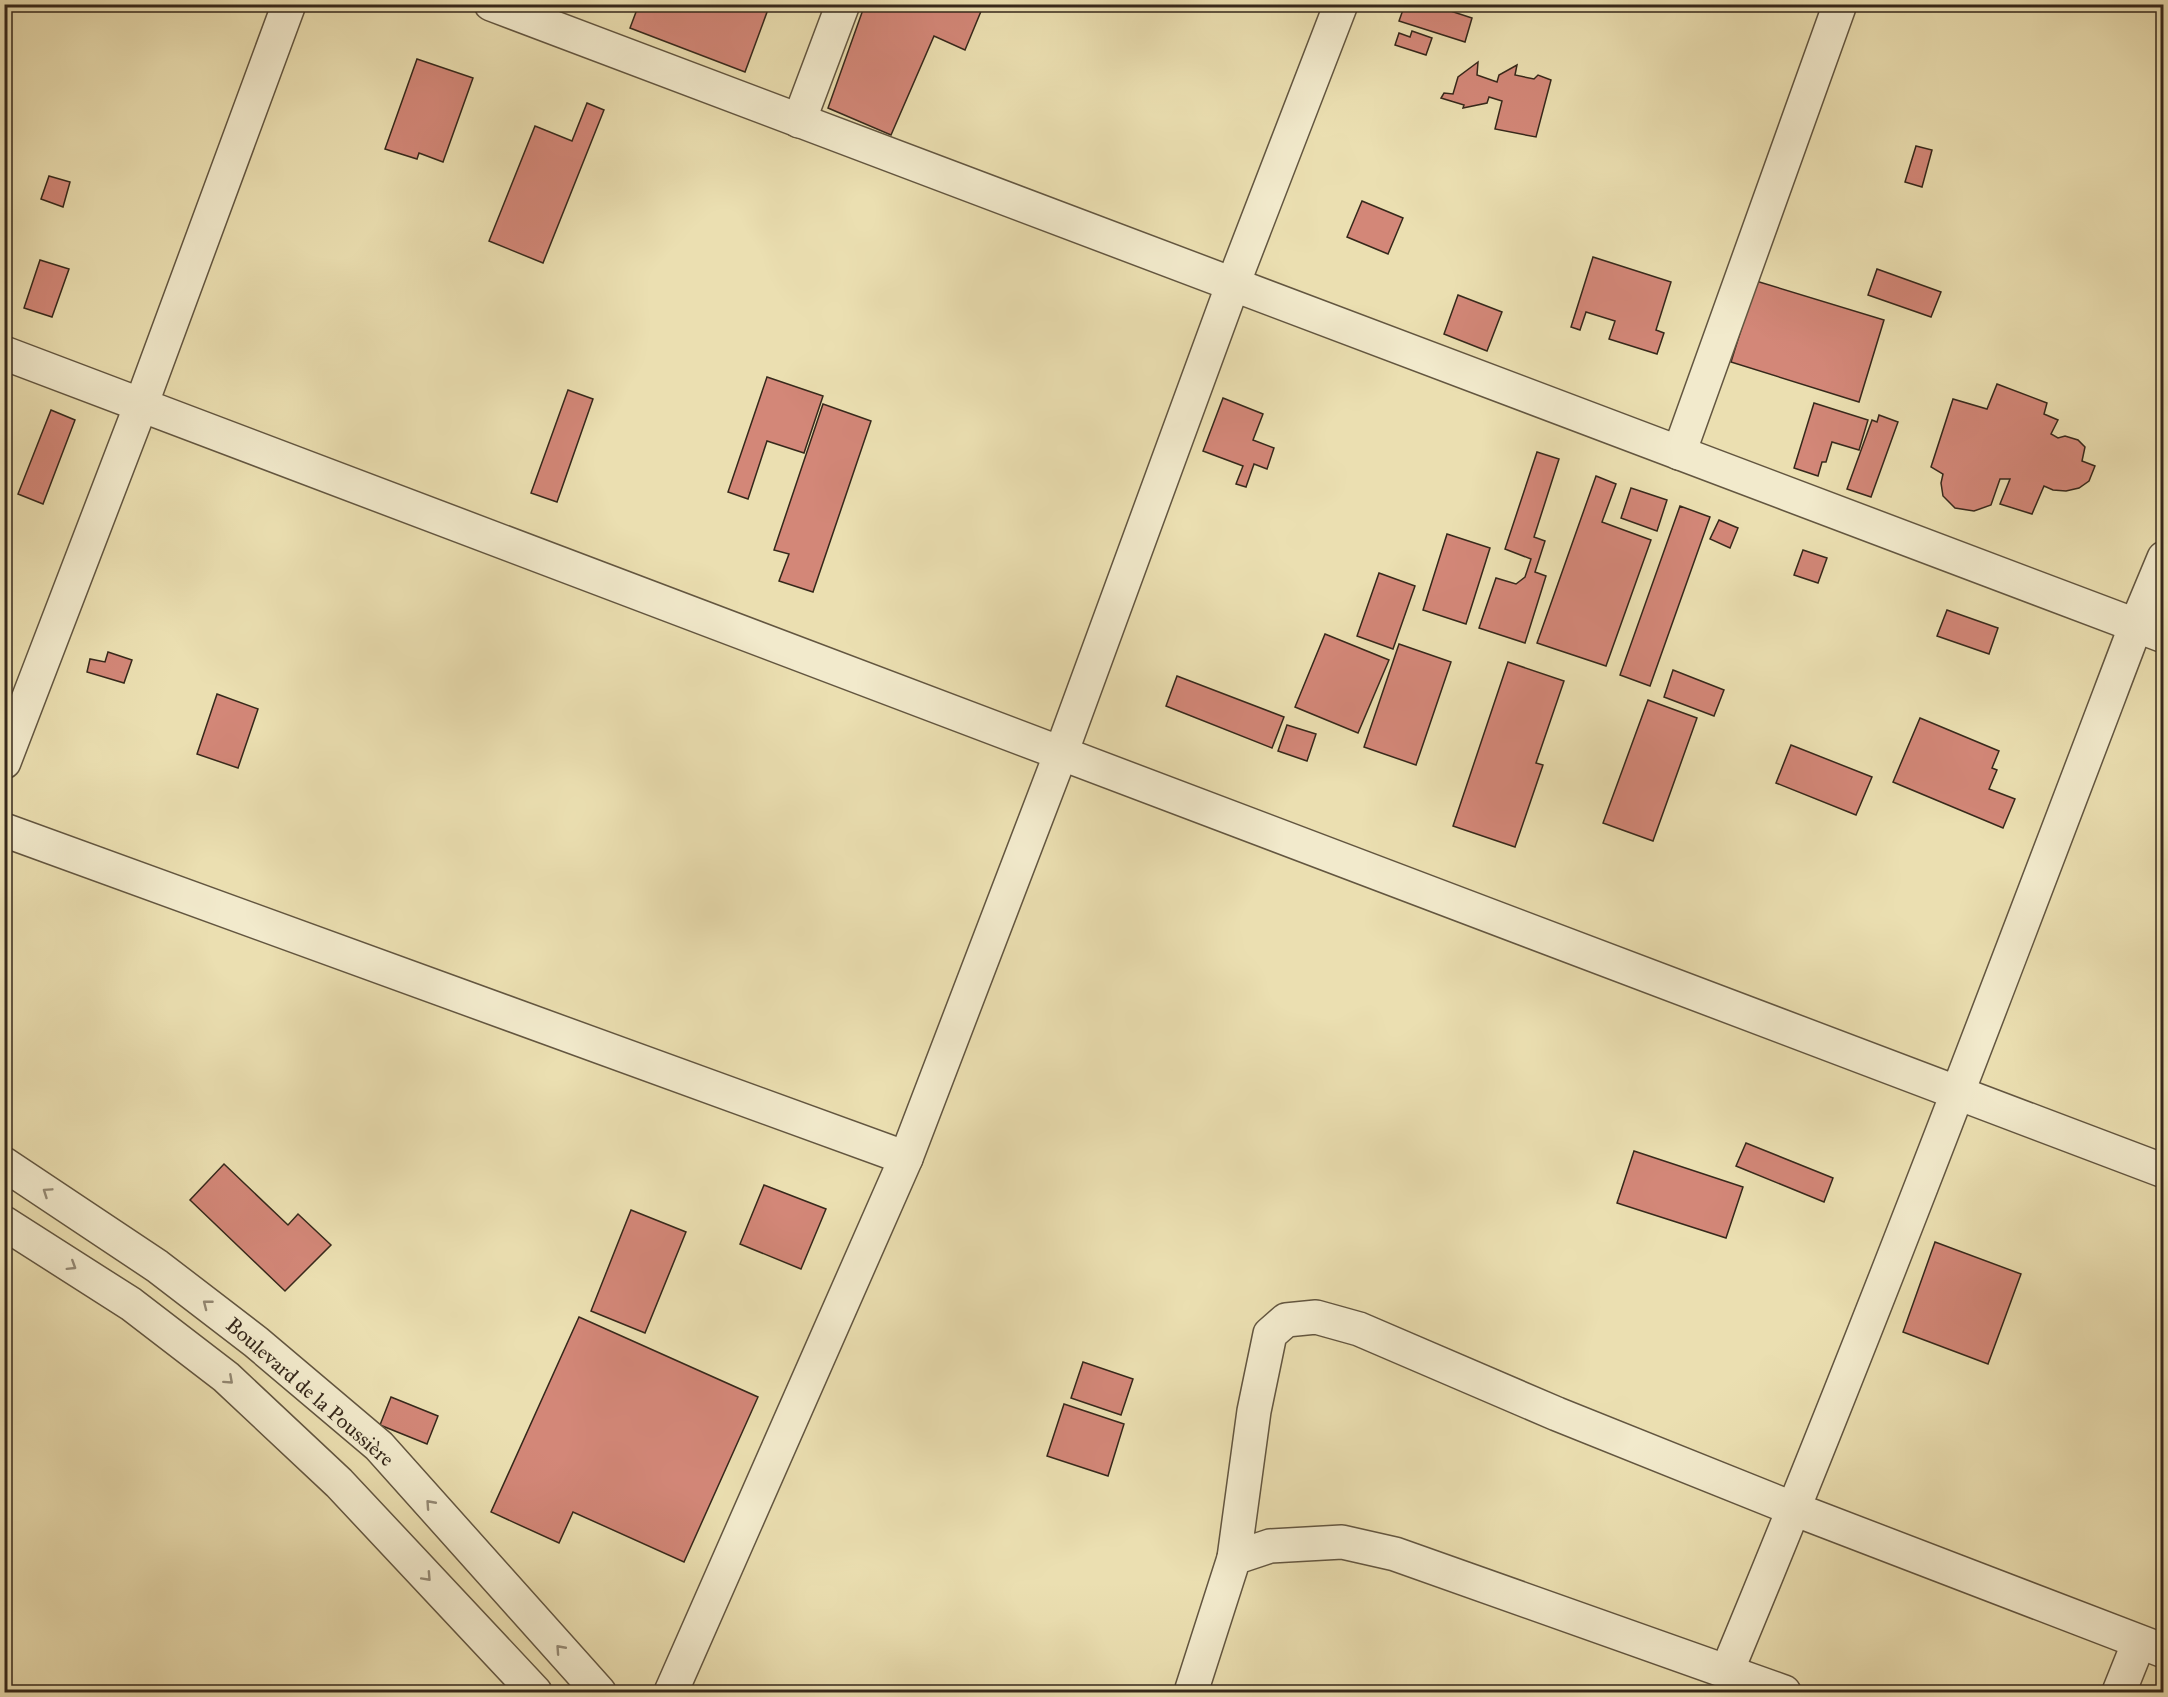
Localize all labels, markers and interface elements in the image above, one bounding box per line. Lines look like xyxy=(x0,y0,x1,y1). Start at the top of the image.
one-way arrow xyxy=(43,1189,54,1200)
one-way arrow xyxy=(65,1259,76,1270)
one-way arrow xyxy=(203,1301,214,1312)
street label: Boulevard de la Poussière xyxy=(221,1312,400,1472)
one-way arrow xyxy=(222,1373,233,1384)
one-way arrow xyxy=(426,1500,437,1510)
one-way arrow xyxy=(420,1570,431,1581)
one-way arrow xyxy=(556,1645,567,1656)

